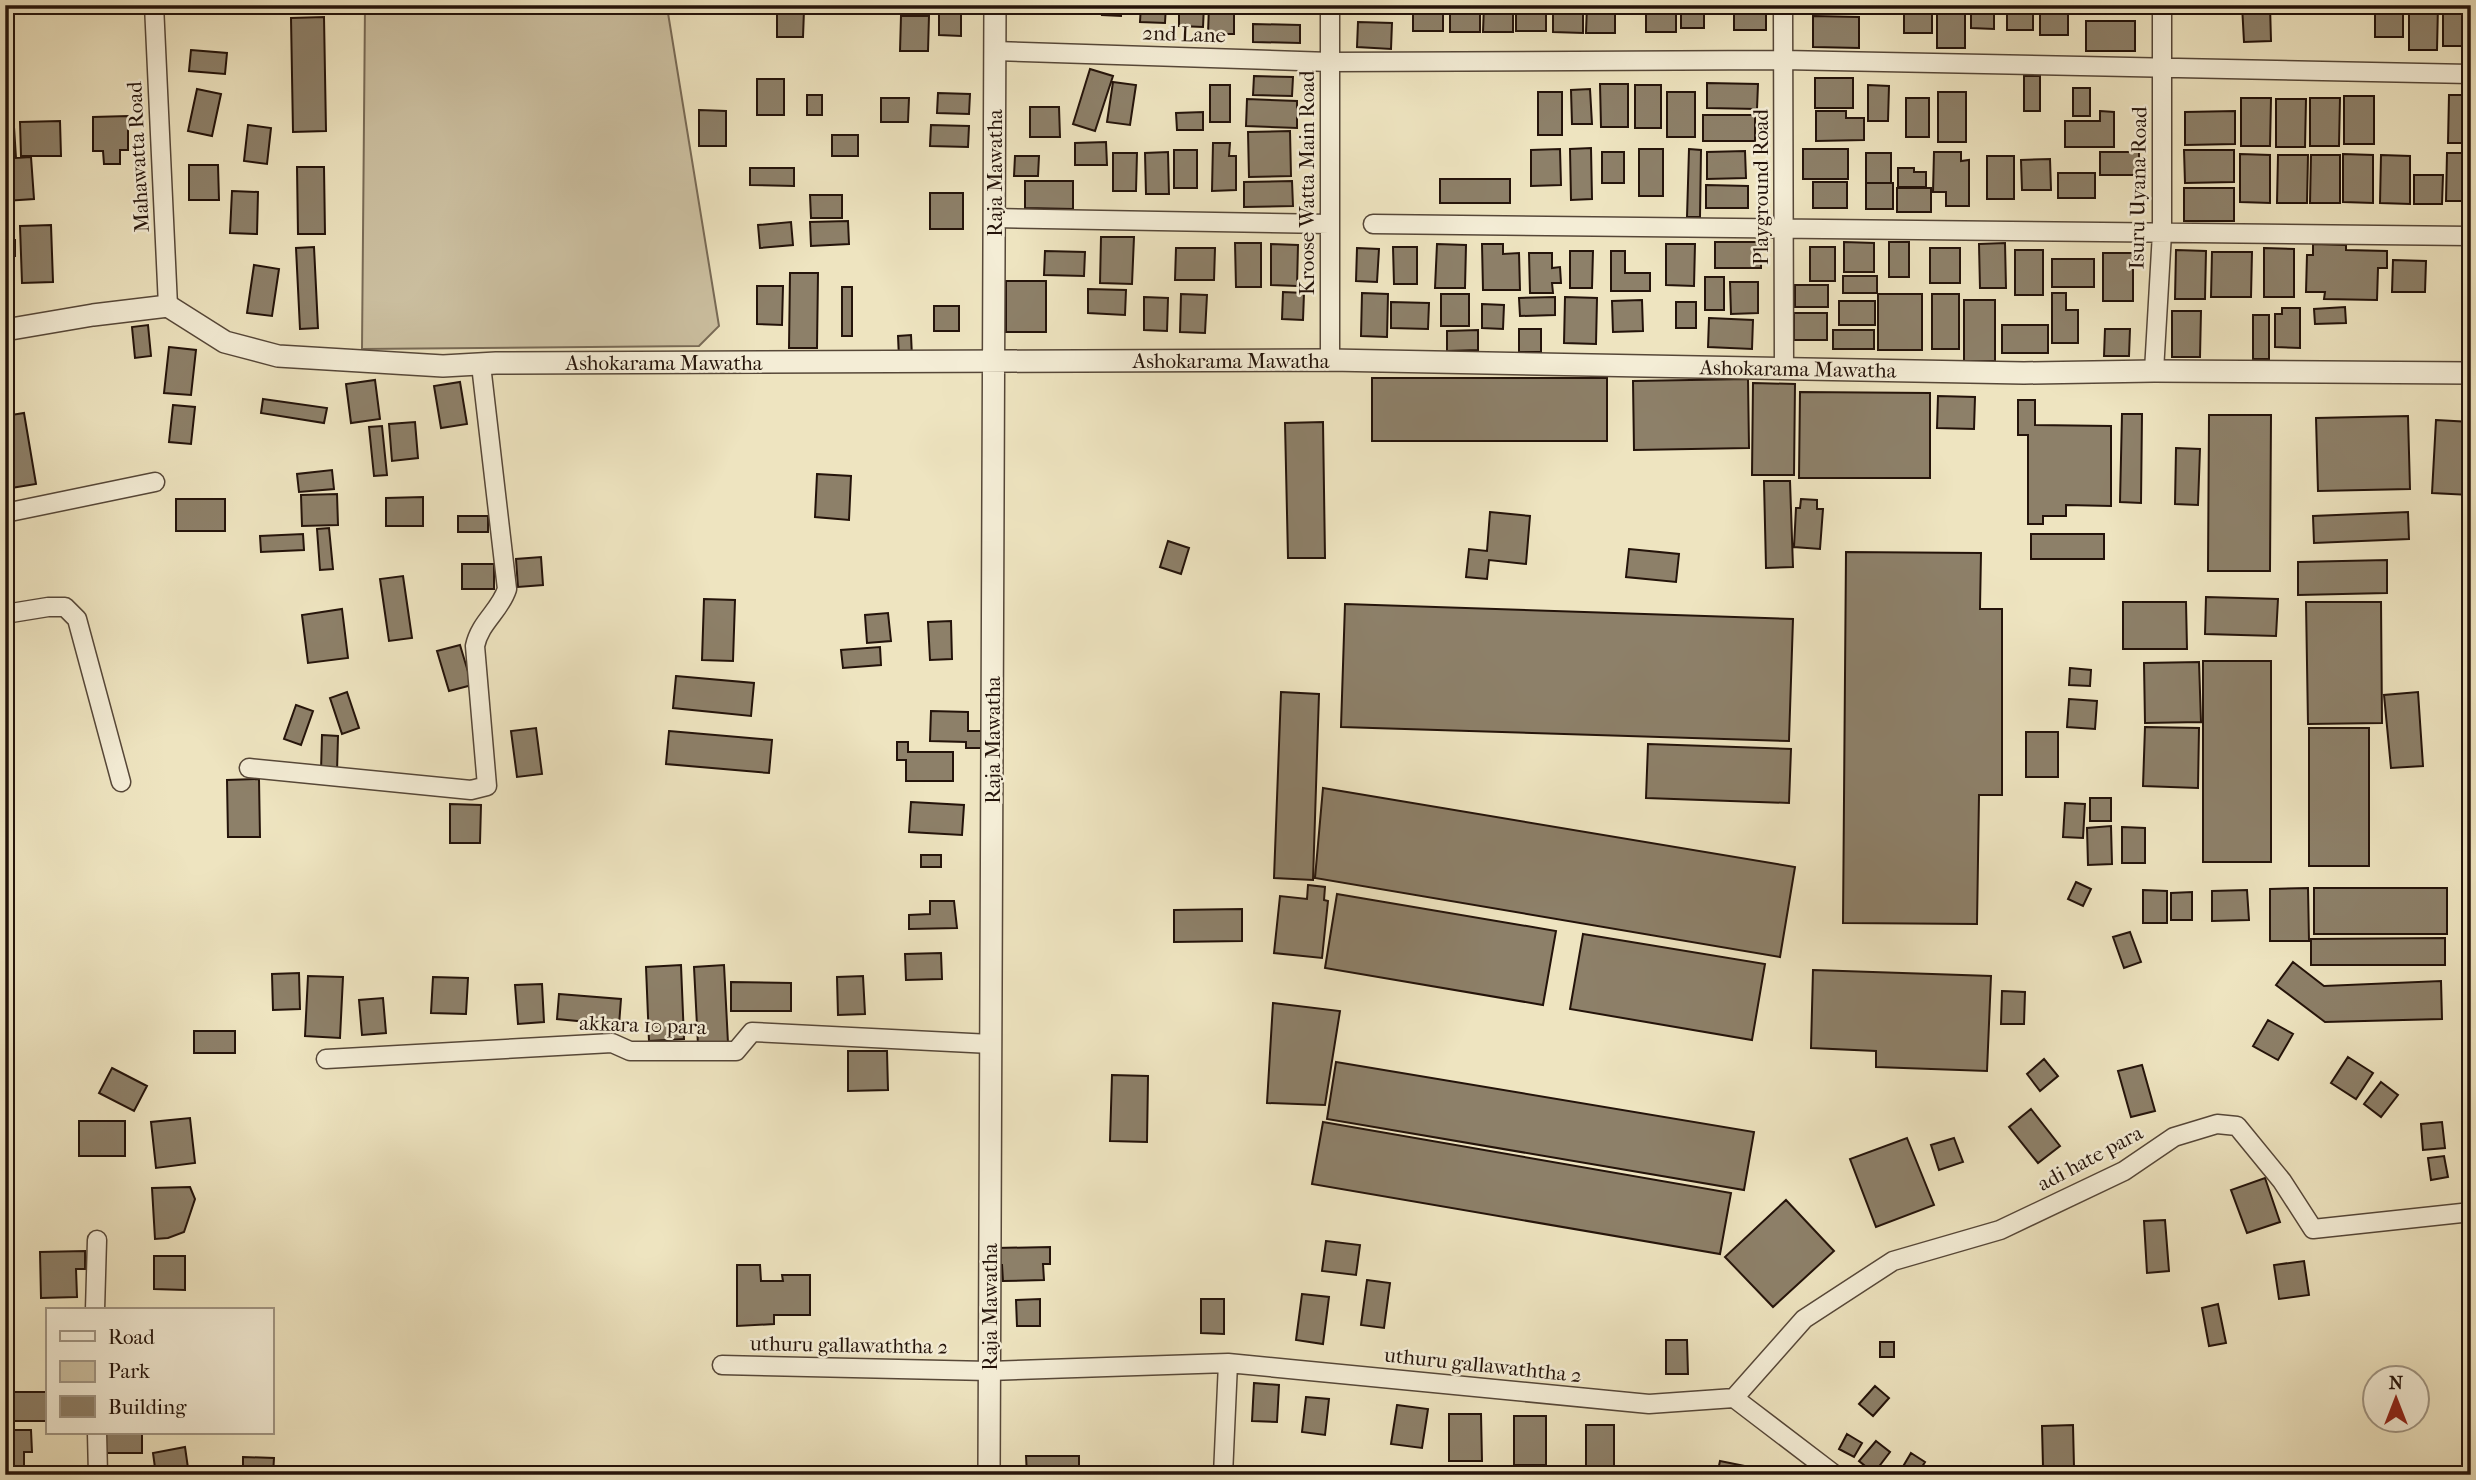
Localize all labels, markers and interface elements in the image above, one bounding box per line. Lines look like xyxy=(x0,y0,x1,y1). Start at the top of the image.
street label: 2nd Lane xyxy=(1142,21,1226,47)
street label: Kroose Watta Main Road xyxy=(1295,70,1319,295)
street label: Mahawatta Road xyxy=(122,80,154,233)
street label: Isuru Uyana Road xyxy=(2125,106,2151,270)
street label: Playground Road xyxy=(1749,108,1773,265)
street label: Raja Mawatha xyxy=(983,109,1007,237)
street label: Ashokarama Mawatha xyxy=(1132,349,1330,373)
street label: Ashokarama Mawatha xyxy=(565,351,763,375)
street label: Ashokarama Mawatha xyxy=(1698,355,1897,383)
street label: Raja Mawatha xyxy=(981,676,1005,804)
street label: akkara 10 para xyxy=(579,1011,707,1039)
street label: adi hate para xyxy=(2033,1120,2147,1196)
street label: Raja Mawatha xyxy=(978,1243,1002,1371)
legend xyxy=(46,1308,273,1434)
text: Road xyxy=(108,1325,155,1349)
street label: uthuru gallawaththa 2 xyxy=(749,1331,949,1359)
street label: uthuru gallawaththa 2 xyxy=(1382,1343,1583,1387)
text: Park xyxy=(108,1359,150,1383)
north arrow xyxy=(2360,1364,2430,1434)
text: N xyxy=(2389,1372,2404,1394)
text: Building xyxy=(108,1395,187,1419)

